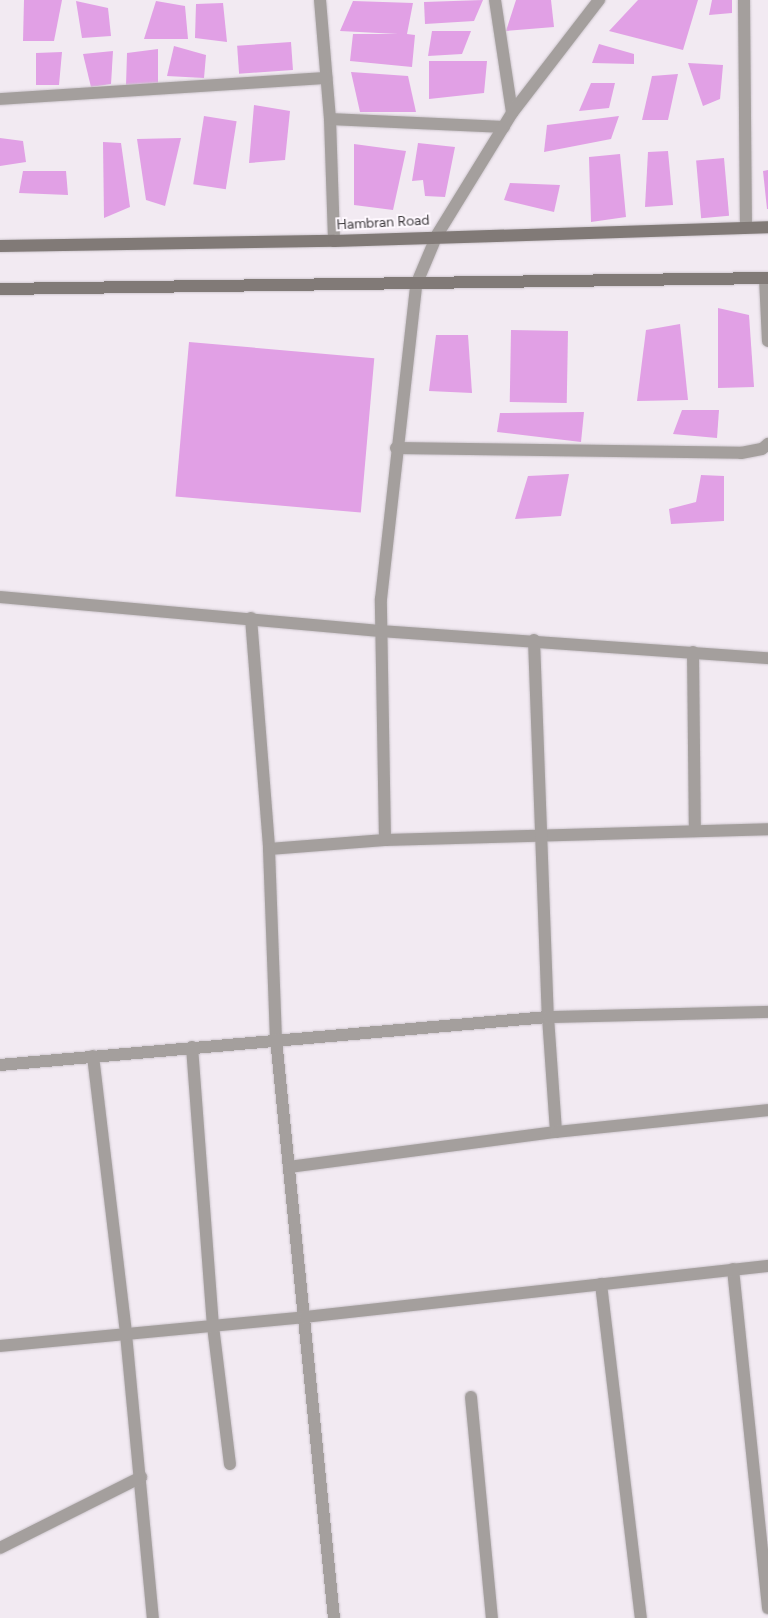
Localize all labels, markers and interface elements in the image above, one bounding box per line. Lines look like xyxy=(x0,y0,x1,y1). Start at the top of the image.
street label: Hambran Road xyxy=(336,212,430,234)

